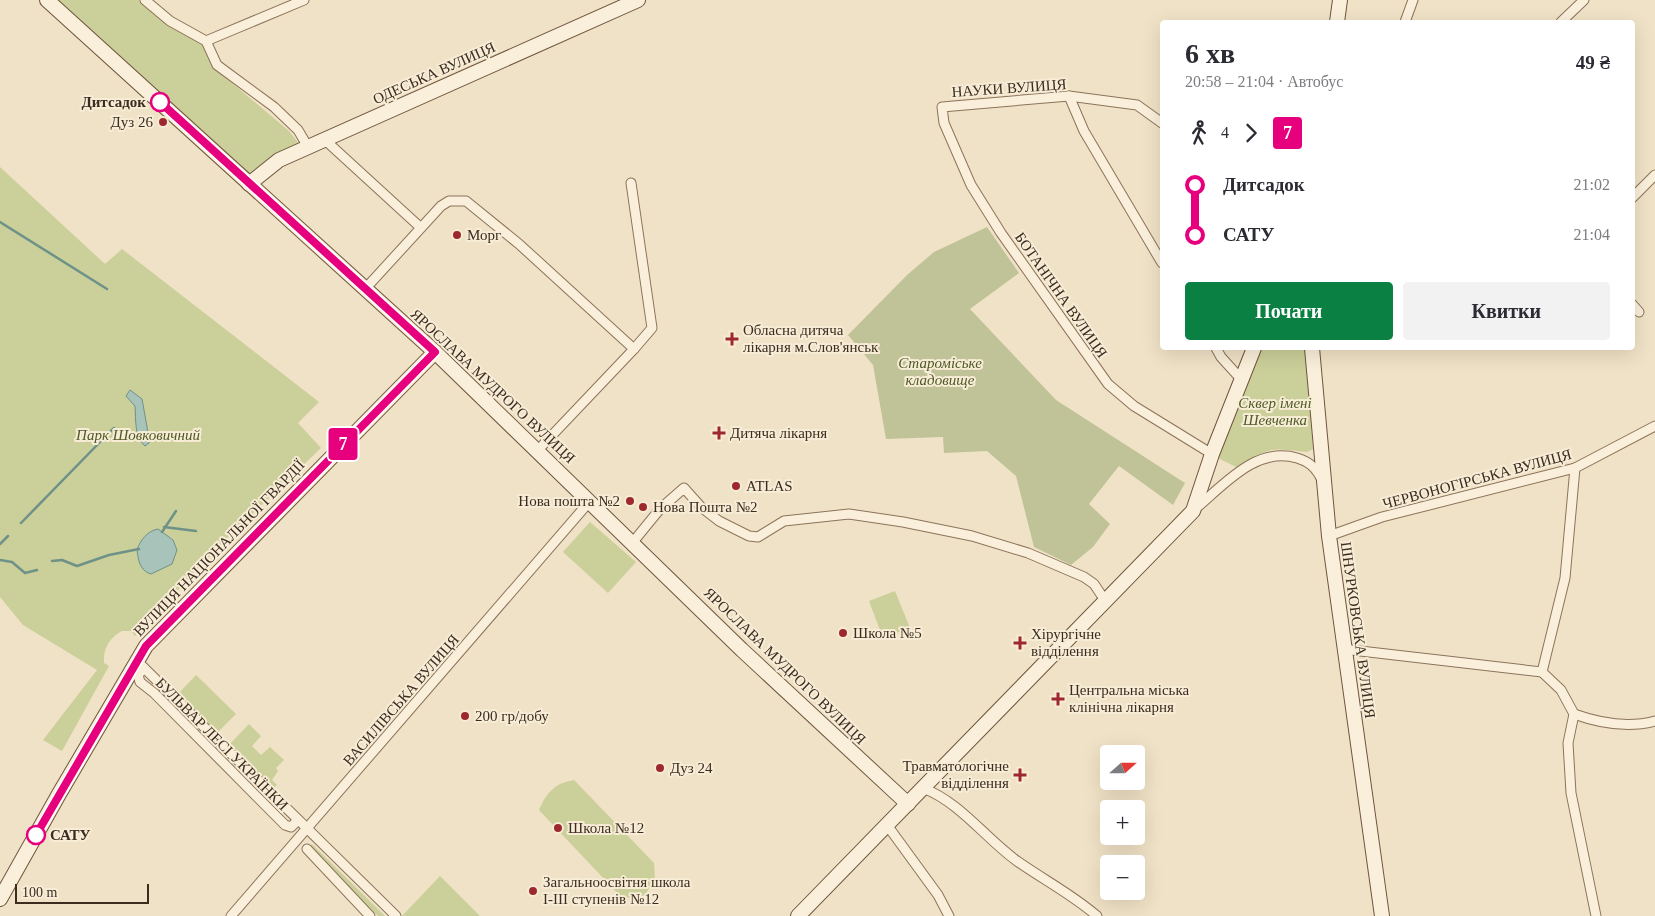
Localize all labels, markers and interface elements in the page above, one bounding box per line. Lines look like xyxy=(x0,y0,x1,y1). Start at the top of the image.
text: 6 хв xyxy=(1185,38,1235,69)
street label: ОДЕСЬКА ВУЛИЦЯ xyxy=(370,39,498,107)
text: 49 ₴ xyxy=(1576,52,1610,73)
text: 20:58 – 21:04 · Автобус xyxy=(1185,73,1343,90)
street label: НАУКИ ВУЛИЦЯ xyxy=(951,76,1067,100)
marker: Дитсадок xyxy=(150,92,170,112)
place label: Дитсадок xyxy=(81,94,146,110)
place label: Дуз 26 xyxy=(111,114,153,130)
marker: Дуз 26 xyxy=(157,116,169,128)
icon: walk xyxy=(1185,119,1213,147)
icon: forward xyxy=(1237,119,1265,147)
text: 7 xyxy=(1283,123,1292,143)
text: 4 xyxy=(1221,124,1229,141)
text: Дитсадок xyxy=(1223,174,1305,195)
text: 21:02 xyxy=(1574,176,1610,193)
text: САТУ xyxy=(1223,224,1274,245)
text: 21:04 xyxy=(1574,226,1610,243)
place label: Морг xyxy=(467,227,501,243)
marker: Морг xyxy=(451,229,463,241)
street label: БОТАНІЧНА ВУЛИЦЯ xyxy=(1012,229,1110,361)
button: Почати xyxy=(1185,282,1393,340)
button: Квитки xyxy=(1403,282,1610,340)
street label: ЯРОСЛАВА МУДРОГО ВУЛИЦЯ xyxy=(408,306,578,466)
place label: Обласна дитяча лікарня м.Слов'янськ xyxy=(743,322,879,355)
marker: Обласна дитяча лікарня м.Слов'янськ xyxy=(725,332,739,346)
park label: Староміське кладовище xyxy=(898,355,982,388)
park label: Сквер імені Шевченка xyxy=(1238,395,1312,428)
place label: Дитяча лікарня xyxy=(730,425,827,441)
marker: Дитяча лікарня xyxy=(712,426,726,440)
park label: Парк Шовковичний xyxy=(75,427,200,443)
line badge: 7 xyxy=(327,428,359,460)
text: 7 xyxy=(339,434,348,454)
street label: ЧЕРВОНОГІРСЬКА ВУЛИЦЯ xyxy=(1381,446,1573,512)
street label: ВУЛИЦЯ НАЦІОНАЛЬНОЇ ГВАРДІЇ xyxy=(130,457,308,639)
place label: ATLAS xyxy=(746,478,793,494)
marker: ATLAS xyxy=(730,480,742,492)
place label: Нова пошта №2 xyxy=(518,493,620,509)
marker: Нова пошта №2 xyxy=(624,495,636,507)
place label: Нова Пошта №2 xyxy=(653,499,757,515)
marker: Нова Пошта №2 xyxy=(637,501,649,513)
street label: ШНУРКОВСЬКА ВУЛИЦЯ xyxy=(1338,541,1378,719)
street label: ЯРОСЛАВА МУДРОГО ВУЛИЦЯ xyxy=(701,584,869,748)
place label: Школа №5 xyxy=(853,625,922,641)
place label: Хірургічне відділення xyxy=(1031,626,1101,659)
marker: Школа №5 xyxy=(837,627,849,639)
street label: ВАСИЛІВСЬКА ВУЛИЦЯ xyxy=(340,631,462,769)
marker: Хірургічне відділення xyxy=(1013,636,1027,650)
street label: БУЛЬВАР ЛЕСІ УКРАЇНКИ xyxy=(153,675,292,814)
place label: Центральна міська клінічна лікарня xyxy=(1069,682,1190,715)
marker: Центральна міська клінічна лікарня xyxy=(1051,692,1065,706)
place label: 200 гр/добу xyxy=(475,708,549,724)
marker: 200 гр/добу xyxy=(459,710,471,722)
north arrow xyxy=(1100,745,1145,790)
map controls xyxy=(1100,745,1145,900)
place label: Травматологічне відділення xyxy=(903,758,1009,791)
place label: Дуз 24 xyxy=(670,760,713,776)
marker: Дуз 24 xyxy=(654,762,666,774)
marker: Травматологічне відділення xyxy=(1013,768,1027,782)
button: + xyxy=(1100,800,1145,845)
place label: Школа №12 xyxy=(568,820,644,836)
marker: Школа №12 xyxy=(552,822,564,834)
marker: САТУ xyxy=(26,825,46,845)
place label: САТУ xyxy=(50,827,91,843)
button: − xyxy=(1100,855,1145,900)
place label: Загальноосвітня школа І-ІІІ ступенів №12 xyxy=(543,874,691,907)
scale bar xyxy=(15,881,149,904)
text: 100 m xyxy=(22,885,57,900)
marker: Загальноосвітня школа І-ІІІ ступенів №12 xyxy=(527,885,539,897)

